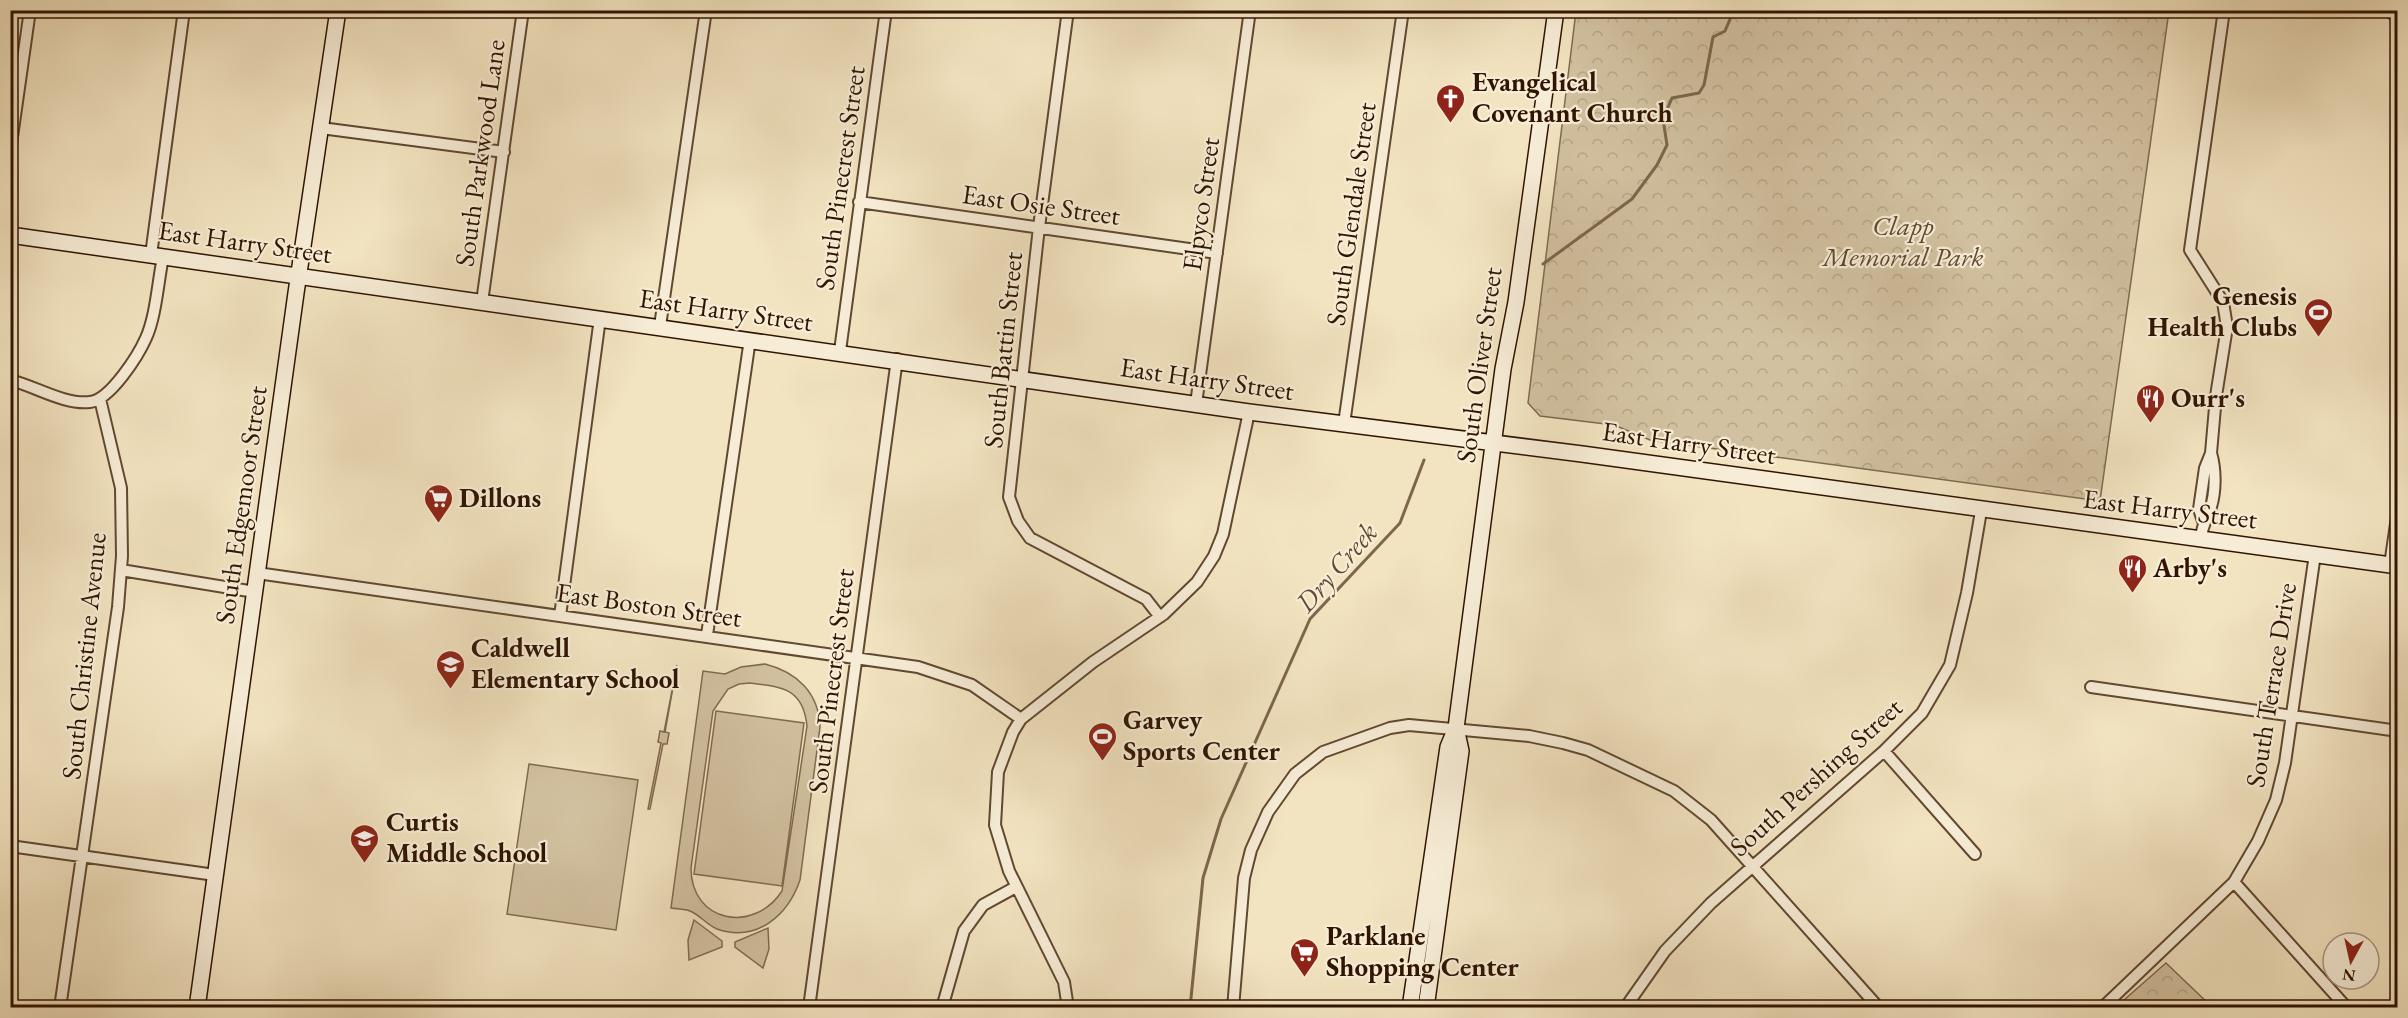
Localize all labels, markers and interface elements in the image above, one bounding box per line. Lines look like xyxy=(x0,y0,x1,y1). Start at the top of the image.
street label: South Parkwood Lane xyxy=(446,37,513,269)
street label: South Pinecrest Street xyxy=(806,63,873,292)
place label: Evangelical Covenant Church xyxy=(1472,64,1673,130)
church icon: Evangelical Covenant Church xyxy=(1435,82,1467,124)
street label: South Glendale Street xyxy=(1318,100,1384,328)
street label: Elpyco Street xyxy=(1174,134,1227,273)
street label: East Osie Street xyxy=(960,176,1123,233)
park label: Clapp Memorial Park xyxy=(1821,208,1983,274)
street label: East Harry Street xyxy=(156,212,335,271)
street label: South Battin Street xyxy=(975,250,1030,450)
street label: South Oliver Street xyxy=(1447,264,1510,465)
place label: Genesis Health Clubs xyxy=(2148,278,2297,344)
street label: East Harry Street xyxy=(637,280,816,339)
sports icon: Genesis Health Clubs xyxy=(2302,296,2334,338)
street label: East Harry Street xyxy=(1118,349,1297,408)
place label: Ourr's xyxy=(2171,380,2245,415)
restaurant icon: Ourr's xyxy=(2134,382,2166,424)
street label: South Edgemoor Street xyxy=(206,383,275,626)
street label: East Harry Street xyxy=(1600,413,1779,472)
place label: Dillons xyxy=(459,480,541,515)
street label: East Harry Street xyxy=(2081,480,2260,537)
supermarket icon: Dillons xyxy=(422,482,454,524)
water label: Dry Creek xyxy=(1286,514,1385,620)
street label: South Christine Avenue xyxy=(53,531,114,781)
place label: Arby's xyxy=(2152,550,2227,585)
restaurant icon: Arby's xyxy=(2116,552,2148,594)
street label: South Pinecrest Street xyxy=(799,566,862,795)
street label: East Boston Street xyxy=(554,574,744,635)
street label: South Terrace Drive xyxy=(2237,580,2304,790)
place label: Caldwell Elementary School xyxy=(471,630,680,696)
school or university icon: Caldwell Elementary School xyxy=(434,648,466,690)
street label: South Pershing Street xyxy=(1722,689,1910,864)
place label: Garvey Sports Center xyxy=(1123,702,1281,768)
sports icon: Garvey Sports Center xyxy=(1086,720,1118,762)
place label: Curtis Middle School xyxy=(386,804,547,870)
school or university icon: Curtis Middle School xyxy=(349,822,381,864)
place label: Parklane Shopping Center xyxy=(1326,918,1520,984)
north arrow xyxy=(2321,931,2381,991)
supermarket icon: Parklane Shopping Center xyxy=(1289,936,1321,978)
text: N xyxy=(2341,964,2357,987)

